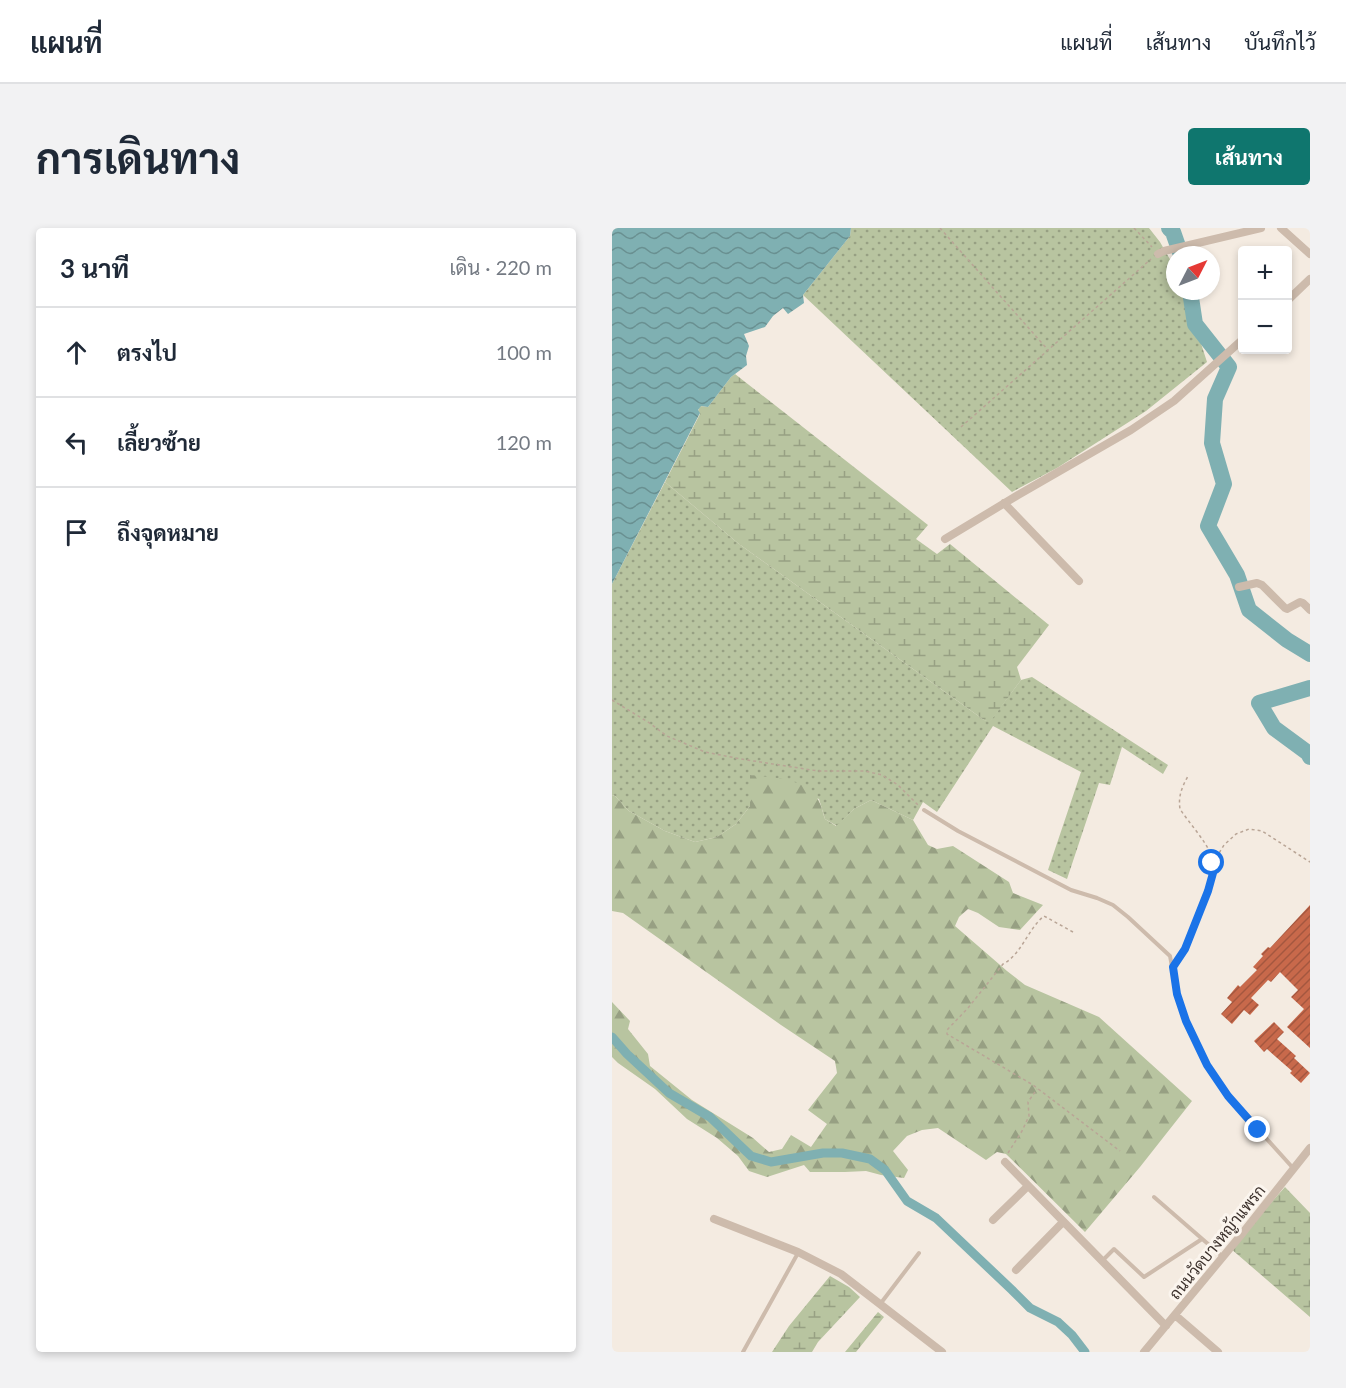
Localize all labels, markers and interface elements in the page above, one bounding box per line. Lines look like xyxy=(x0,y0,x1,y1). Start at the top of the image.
text: แผนที่ xyxy=(30,25,103,59)
text: แผนที่ xyxy=(1060,29,1113,54)
text: เส้นทาง xyxy=(1146,29,1211,54)
text: บันทึกไว้ xyxy=(1244,29,1316,54)
button: เส้นทาง xyxy=(1188,128,1310,185)
text: การเดินทาง xyxy=(36,133,240,183)
north arrow xyxy=(1166,246,1220,300)
map controls xyxy=(1238,246,1292,354)
button: + xyxy=(1238,246,1292,300)
text: 3 นาที xyxy=(60,252,129,284)
text: เดิน · 220 m xyxy=(449,255,552,279)
button: − xyxy=(1238,300,1292,354)
icon: ahead xyxy=(60,336,93,369)
text: ตรงไป xyxy=(117,339,177,366)
text: 100 m xyxy=(496,340,552,364)
icon: left xyxy=(60,426,93,459)
text: เลี้ยวซ้าย xyxy=(117,429,201,456)
text: 120 m xyxy=(496,430,552,454)
icon: arrive xyxy=(60,516,93,549)
text: ถึงจุดหมาย xyxy=(117,519,219,546)
route start xyxy=(1198,849,1224,875)
route end xyxy=(1244,1116,1270,1142)
street label: ถนนวัดบางหญ้าแพรก xyxy=(1165,1181,1269,1303)

